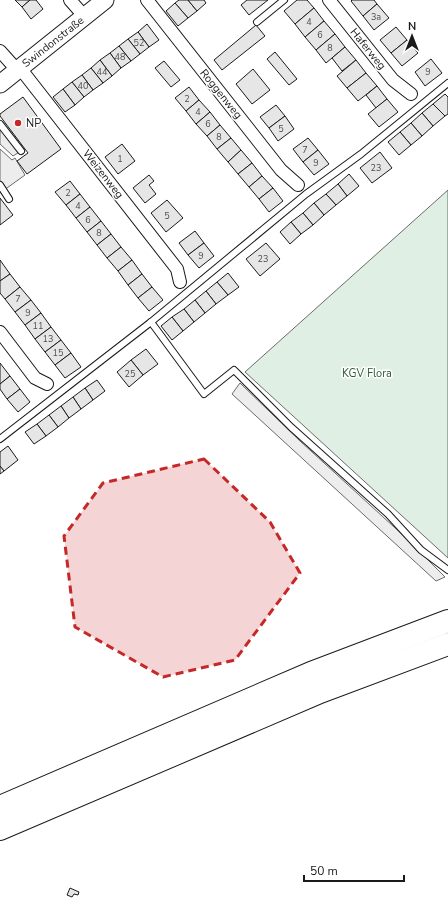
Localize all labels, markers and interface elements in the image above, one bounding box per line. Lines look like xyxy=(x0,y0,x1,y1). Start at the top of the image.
house number: 3a xyxy=(371,11,381,23)
street label: Swindonstraße xyxy=(19,13,87,71)
house number: 4 xyxy=(306,16,312,28)
north arrow xyxy=(392,16,432,56)
text: N xyxy=(408,19,416,34)
street label: Haferweg xyxy=(347,25,389,73)
house number: 6 xyxy=(317,29,323,41)
house number: 52 xyxy=(134,37,144,49)
house number: 8 xyxy=(327,42,333,54)
house number: 48 xyxy=(115,51,125,63)
house number: 44 xyxy=(97,66,108,78)
street label: Roggenweg xyxy=(196,66,246,122)
house number: 9 xyxy=(425,66,431,78)
house number: 40 xyxy=(78,80,88,92)
house number: 2 xyxy=(184,93,190,105)
house number: 4 xyxy=(195,106,201,118)
place label: NP xyxy=(26,116,41,131)
marker: NP xyxy=(13,118,23,128)
house number: 6 xyxy=(205,118,211,130)
house number: 5 xyxy=(278,123,284,135)
house number: 8 xyxy=(216,131,222,143)
house number: 7 xyxy=(302,144,308,156)
street label: Weizenweg xyxy=(79,146,127,202)
house number: 1 xyxy=(117,153,123,165)
house number: 9 xyxy=(313,157,319,169)
house number: 23 xyxy=(371,162,381,174)
house number: 2 xyxy=(65,187,71,199)
house number: 4 xyxy=(75,200,81,212)
house number: 5 xyxy=(164,210,170,222)
house number: 6 xyxy=(85,214,91,226)
house number: 8 xyxy=(96,227,102,239)
house number: 9 xyxy=(198,250,204,262)
house number: 23 xyxy=(258,253,268,265)
house number: 7 xyxy=(15,293,21,305)
house number: 9 xyxy=(25,307,31,319)
house number: 11 xyxy=(33,320,43,332)
house number: 13 xyxy=(43,333,53,345)
house number: 15 xyxy=(53,347,63,359)
park label: KGV Flora xyxy=(342,366,392,381)
house number: 25 xyxy=(125,368,135,380)
scale bar xyxy=(304,857,404,883)
text: 50 m xyxy=(310,863,338,879)

